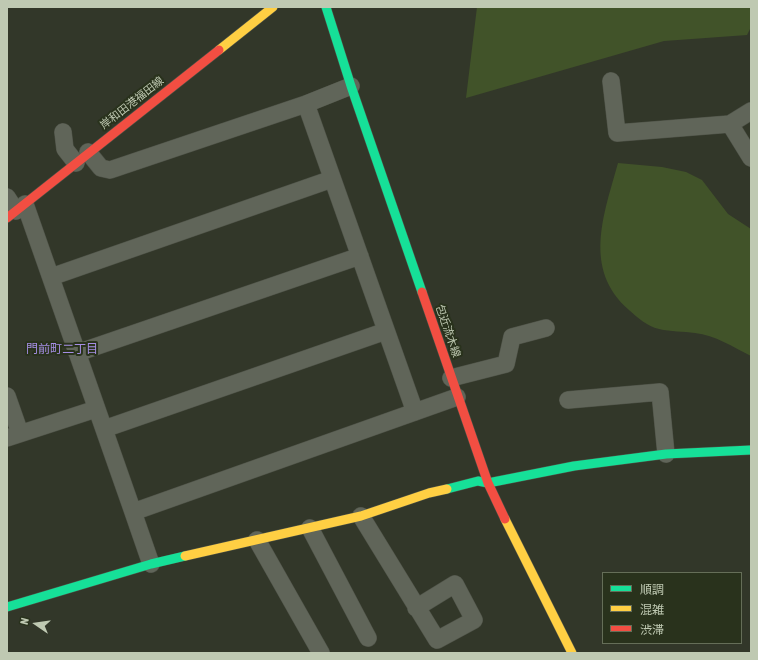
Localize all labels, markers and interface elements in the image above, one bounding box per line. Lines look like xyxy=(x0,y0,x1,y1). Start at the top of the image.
street label: 岸和田港福田線 xyxy=(98,74,166,132)
street label: 包近流木線 xyxy=(433,303,463,359)
district label: 門前町二丁目 xyxy=(26,342,98,356)
legend xyxy=(602,572,742,644)
text: 順調 xyxy=(640,583,664,597)
text: 混雑 xyxy=(640,603,664,617)
north arrow xyxy=(16,604,56,644)
text: N xyxy=(18,617,31,626)
text: 渋滞 xyxy=(640,623,664,637)

